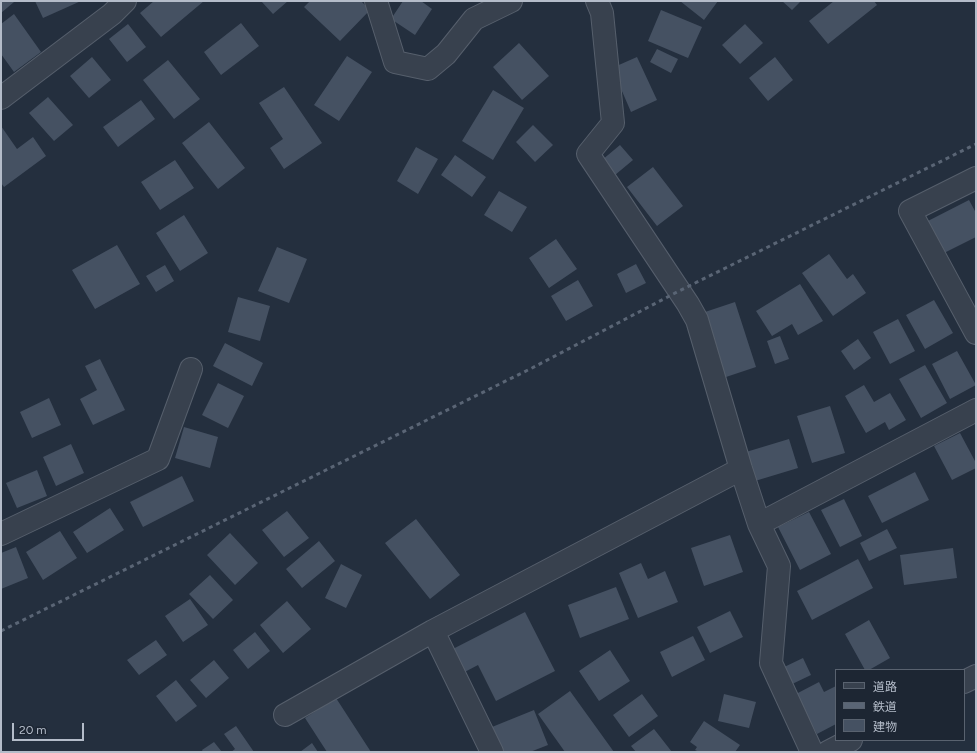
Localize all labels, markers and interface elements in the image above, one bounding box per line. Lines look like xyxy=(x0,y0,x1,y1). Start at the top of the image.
legend xyxy=(835,669,965,741)
text: 道路 xyxy=(873,680,897,694)
text: 鉄道 xyxy=(873,700,897,714)
scale bar xyxy=(14,715,86,741)
text: 建物 xyxy=(873,720,897,734)
text: 20 m xyxy=(19,723,47,737)

